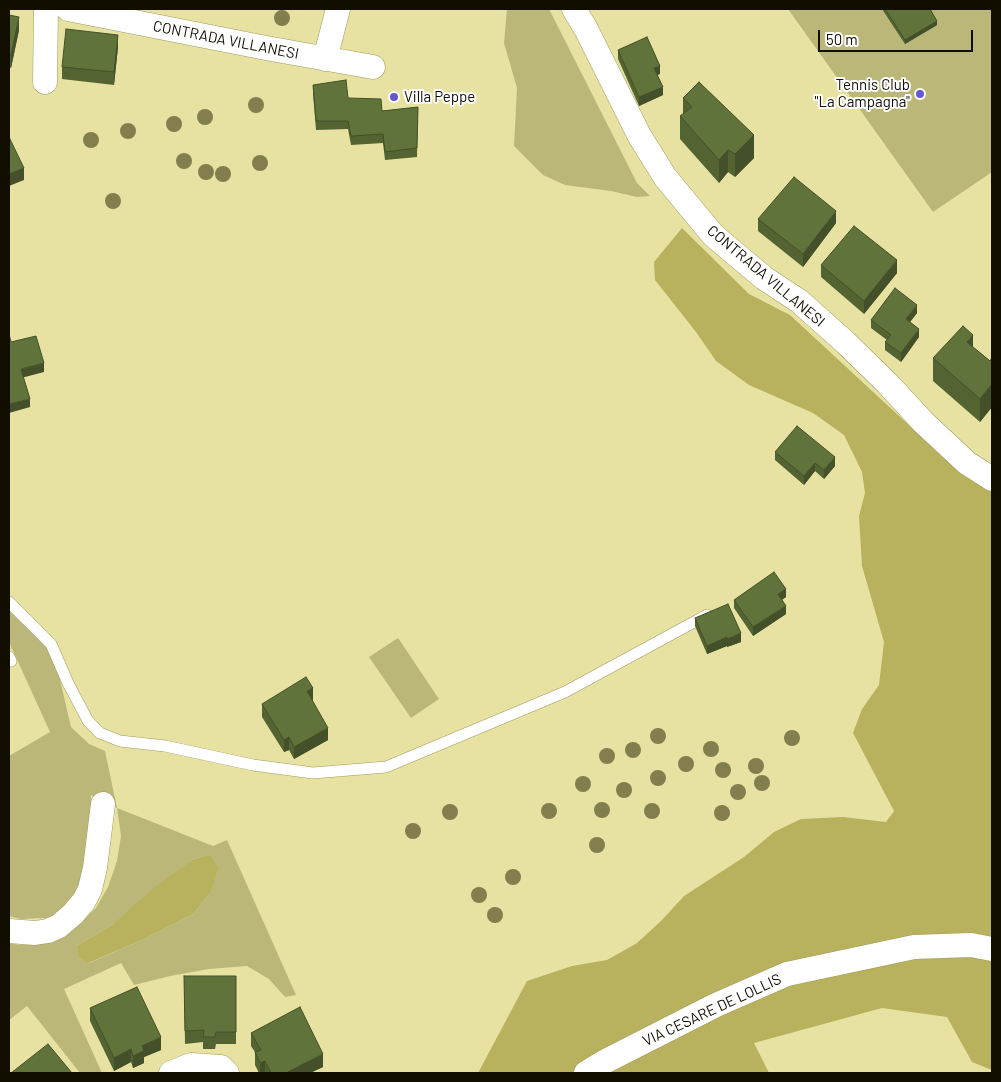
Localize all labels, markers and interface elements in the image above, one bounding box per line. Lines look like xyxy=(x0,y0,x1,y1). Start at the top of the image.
street label: CONTRADA VILLANESI xyxy=(152,17,300,63)
scale bar xyxy=(821,20,976,52)
text: 50 m xyxy=(826,30,858,48)
place label: Tennis Club "La Campagna" xyxy=(815,76,910,111)
place label: Villa Peppe xyxy=(404,88,475,106)
marker: Tennis Club "La Campagna" xyxy=(914,88,926,100)
marker: Villa Peppe xyxy=(388,91,400,103)
street label: CONTRADA VILLANESI xyxy=(703,221,829,331)
street label: VIA CESARE DE LOLLIS xyxy=(640,970,784,1050)

